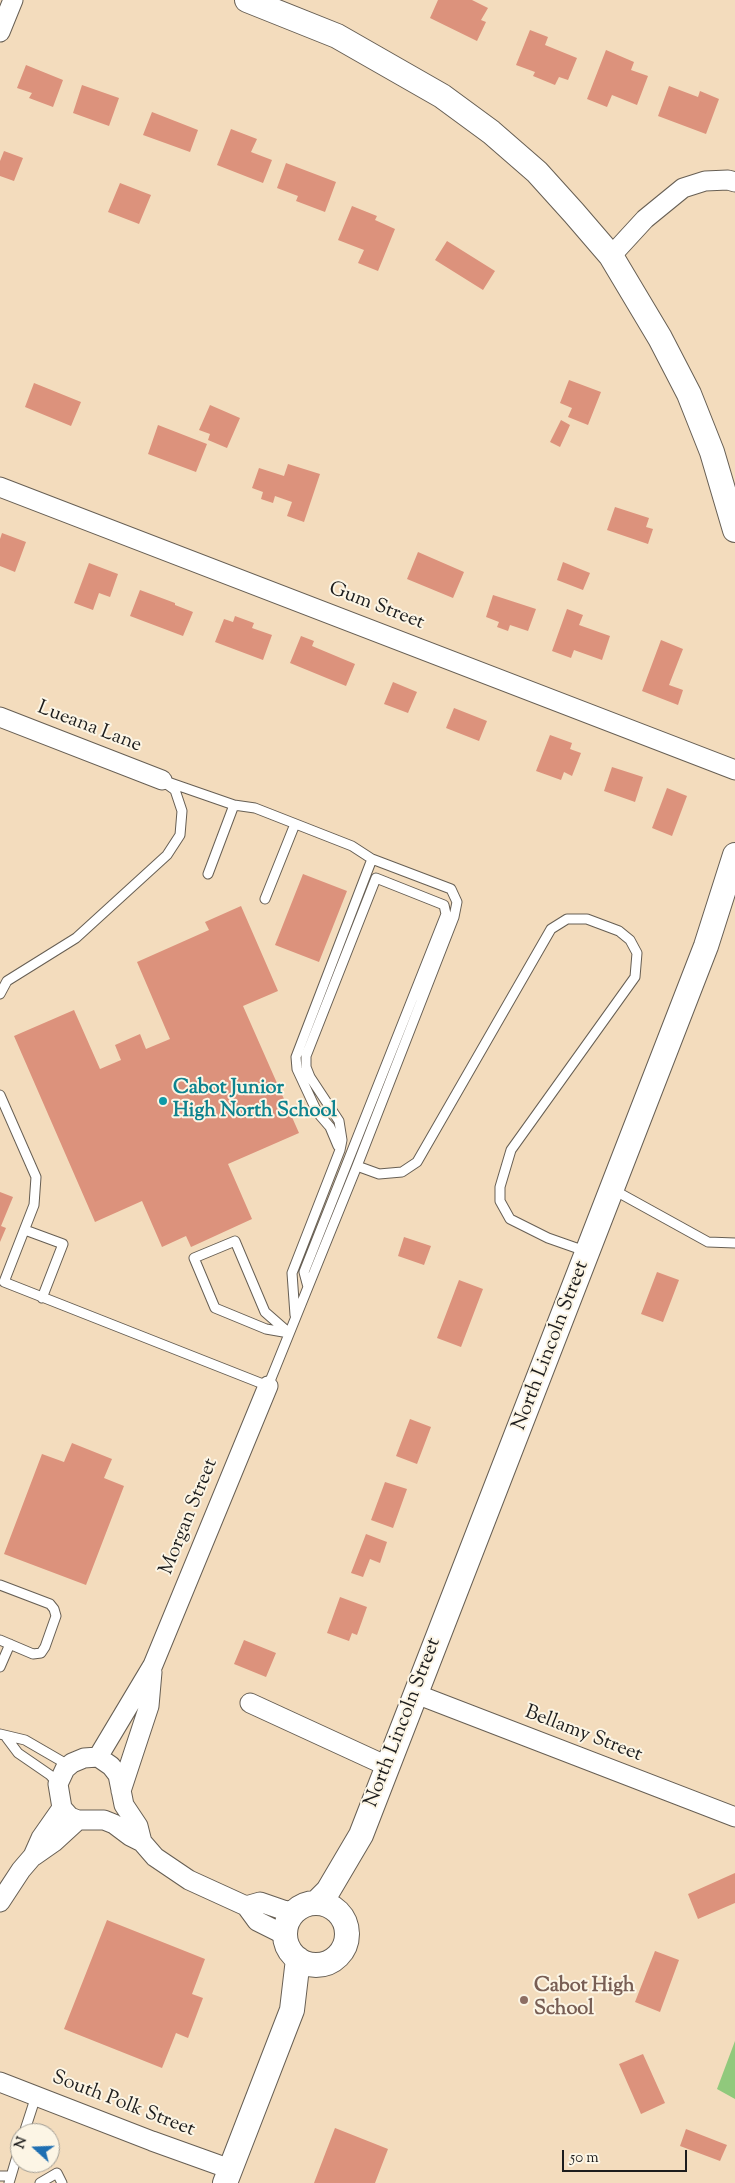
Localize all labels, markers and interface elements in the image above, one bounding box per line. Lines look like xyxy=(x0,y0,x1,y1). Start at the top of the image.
street label: Gum Street xyxy=(325,578,427,636)
street label: Lueana Lane xyxy=(34,697,144,759)
place label: Cabot Junior High North School xyxy=(173,1078,337,1125)
marker: Cabot Junior High North School xyxy=(157,1095,169,1107)
street label: North Lincoln Street xyxy=(509,1258,595,1434)
street label: Morgan Street xyxy=(156,1455,224,1579)
street label: North Lincoln Street xyxy=(361,1635,447,1811)
street label: Bellamy Street xyxy=(521,1702,645,1768)
place label: Cabot High School xyxy=(534,1976,635,2023)
marker: Cabot High School xyxy=(518,1994,530,2006)
street label: South Polk Street xyxy=(48,2067,198,2143)
north arrow xyxy=(10,2123,60,2173)
text: N xyxy=(11,2135,33,2152)
scale bar xyxy=(565,2140,690,2172)
text: 50 m xyxy=(570,2148,599,2169)

